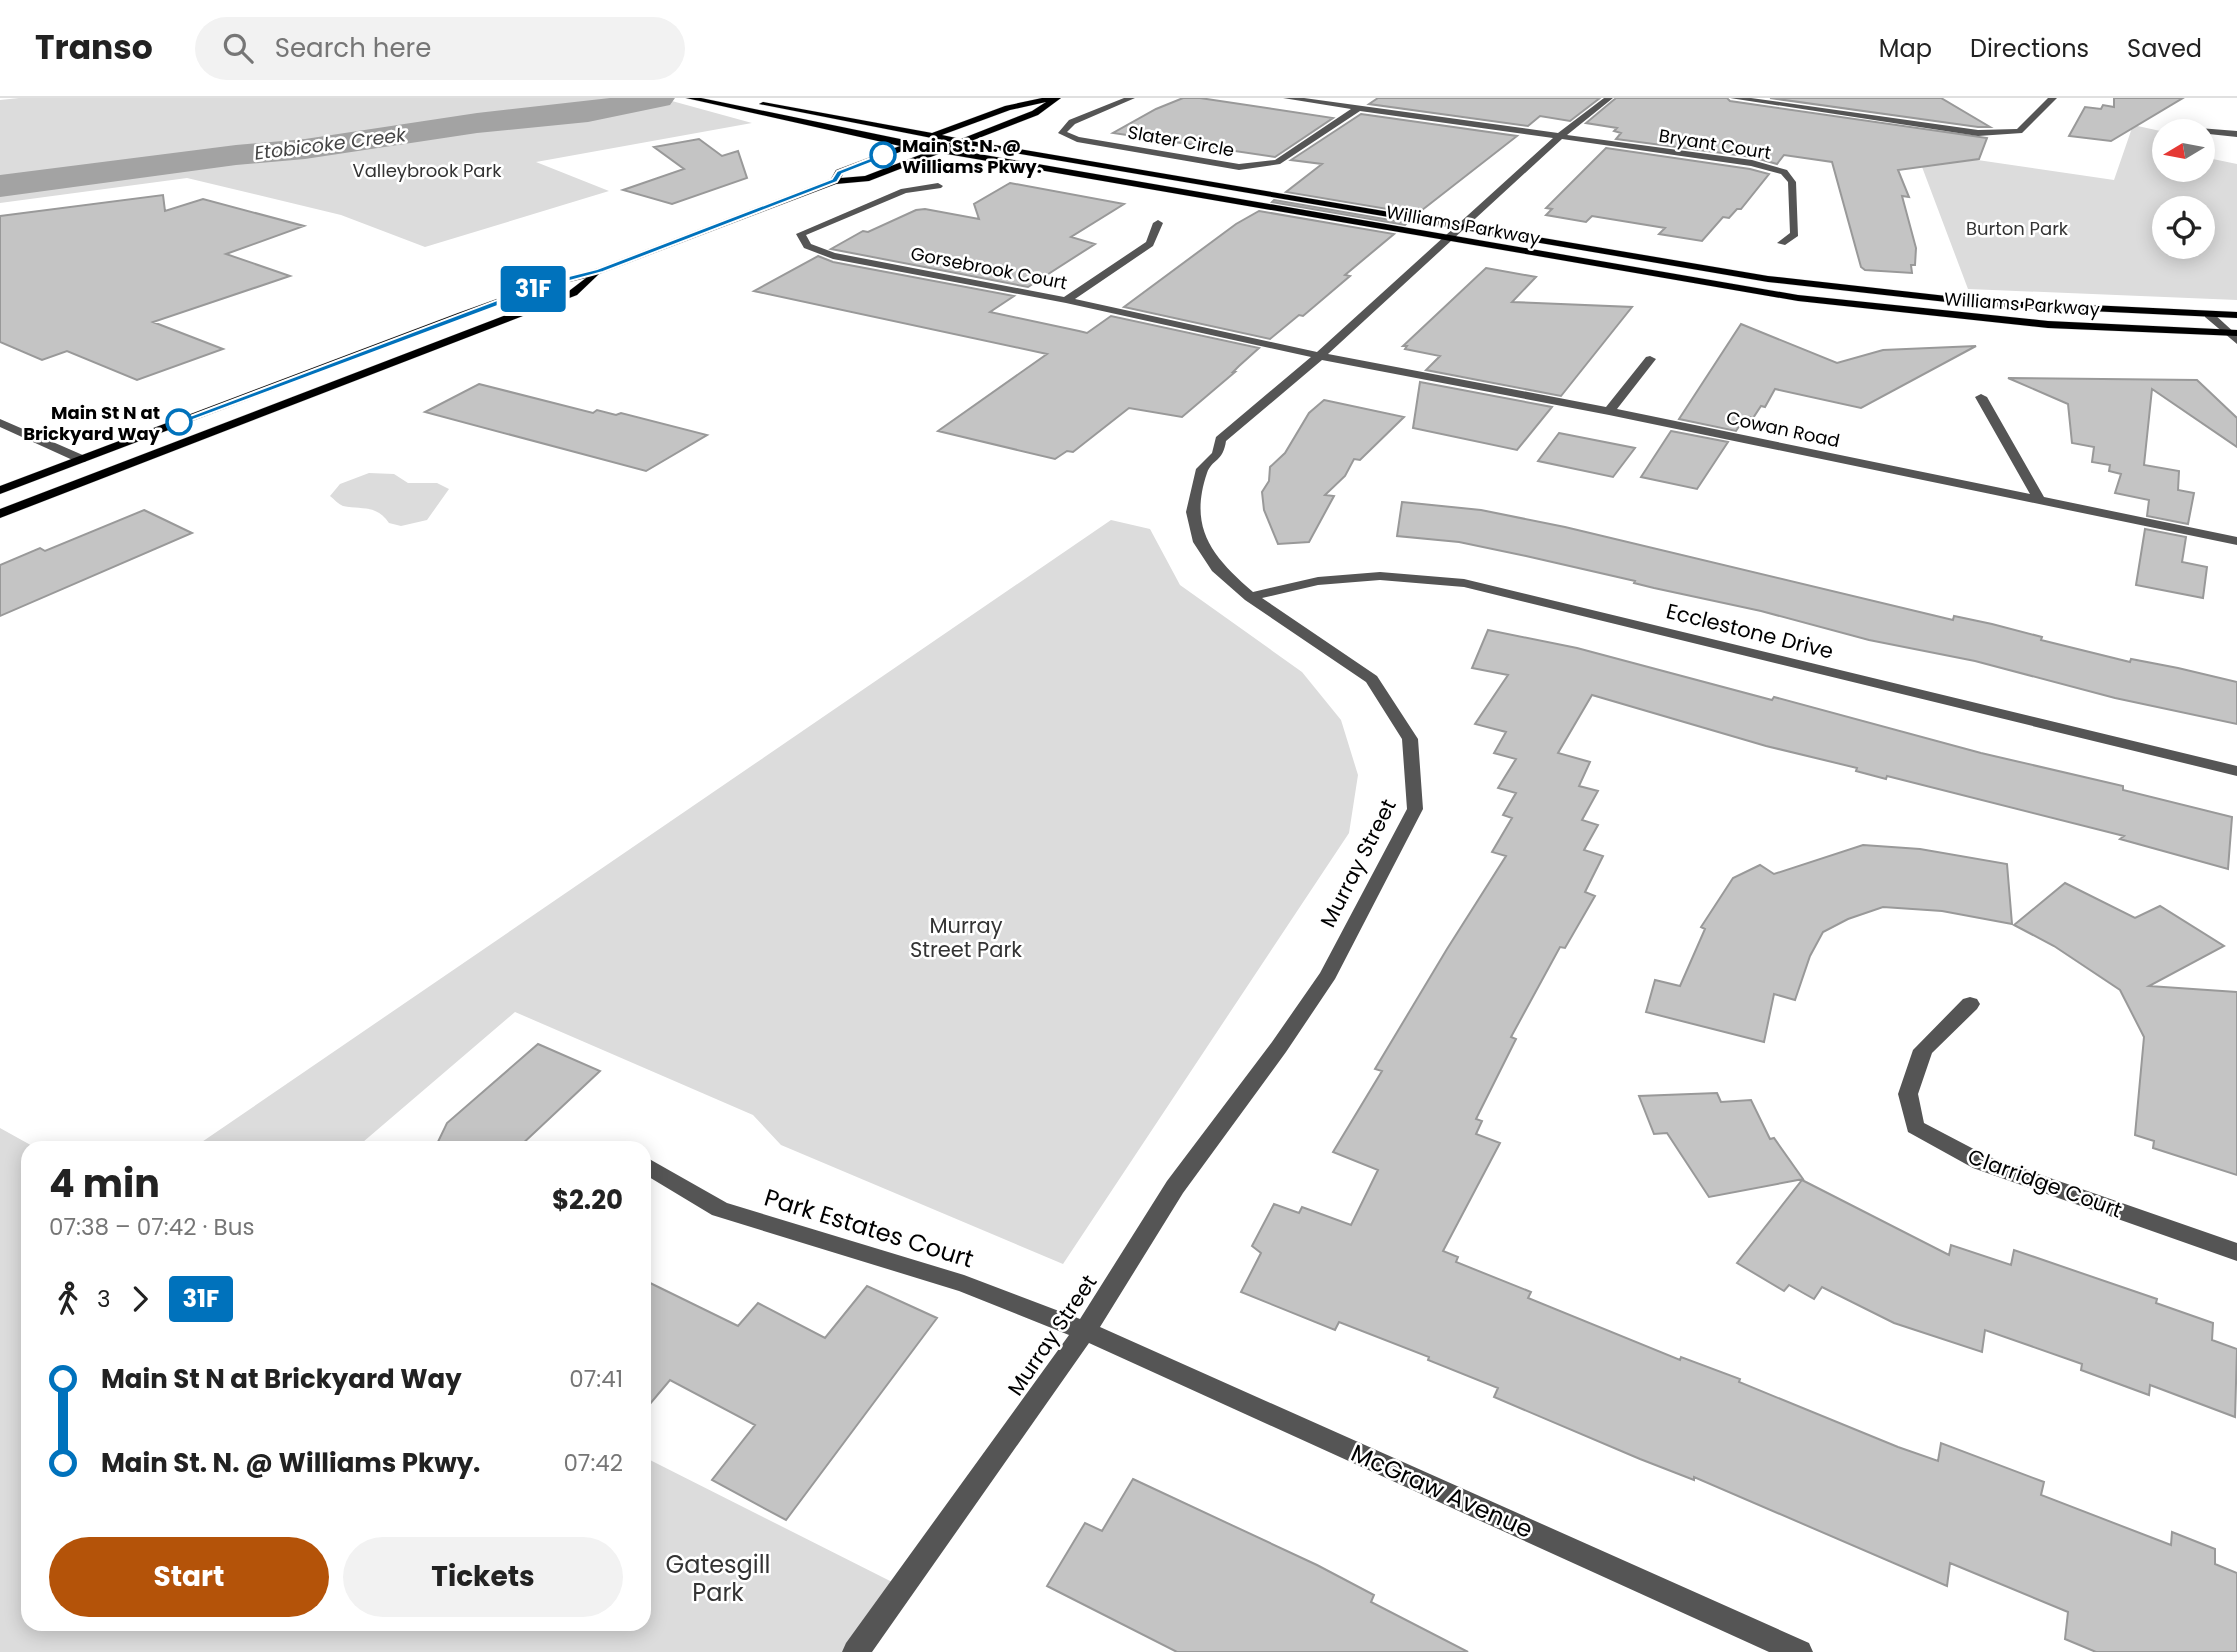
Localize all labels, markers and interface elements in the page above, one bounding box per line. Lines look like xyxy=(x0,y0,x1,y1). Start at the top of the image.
search box xyxy=(195,17,685,80)
text: Transo xyxy=(35,24,153,71)
icon: search xyxy=(219,29,257,67)
text: Search here xyxy=(275,30,431,66)
text: Map xyxy=(1879,32,1932,65)
text: Directions xyxy=(1970,32,2089,65)
text: Saved xyxy=(2127,32,2202,65)
street label: Slater Circle xyxy=(1126,119,1236,163)
north arrow xyxy=(2152,119,2216,182)
map controls xyxy=(2152,119,2215,259)
water label: Etobicoke Creek xyxy=(253,121,408,167)
street label: Bryant Court xyxy=(1657,123,1773,165)
place label: Main St. N. @ Williams Pkwy. xyxy=(902,133,1042,179)
marker: Main St. N. @ Williams Pkwy. xyxy=(870,142,896,168)
park label: Valleybrook Park xyxy=(352,158,502,183)
button: locate xyxy=(2152,196,2215,259)
street label: Williams Parkway xyxy=(1384,199,1542,251)
park label: Burton Park xyxy=(1966,216,2069,241)
street label: Gorsebrook Court xyxy=(909,241,1069,295)
line badge: 31F xyxy=(493,266,573,312)
text: 31F xyxy=(515,272,551,305)
street label: Williams Parkway xyxy=(1943,286,2101,322)
place label: Main St N at Brickyard Way xyxy=(23,400,161,446)
street label: Cowan Road xyxy=(1724,405,1842,453)
marker: Main St N at Brickyard Way xyxy=(166,409,192,435)
street label: Ecclestone Drive xyxy=(1663,596,1837,666)
street label: Murray Street xyxy=(1313,794,1403,932)
park label: Murray Street Park xyxy=(910,911,1022,964)
street label: Clarridge Court xyxy=(1964,1142,2126,1224)
text: 4 min xyxy=(49,1157,160,1210)
street label: Park Estates Court xyxy=(760,1180,978,1276)
text: $2.20 xyxy=(552,1182,623,1218)
text: 07:38 – 07:42 · Bus xyxy=(49,1211,254,1243)
street label: Murray Street xyxy=(1001,1269,1103,1401)
icon: walk xyxy=(49,1280,87,1318)
icon: forward xyxy=(121,1280,159,1318)
text: 31F xyxy=(183,1282,219,1315)
text: 3 xyxy=(97,1283,111,1315)
text: Main St N at Brickyard Way xyxy=(101,1361,462,1397)
text: 07:41 xyxy=(569,1363,623,1395)
street label: McGraw Avenue xyxy=(1346,1436,1538,1546)
text: Main St. N. @ Williams Pkwy. xyxy=(101,1445,480,1481)
text: 07:42 xyxy=(563,1447,623,1479)
button: Start xyxy=(49,1537,329,1617)
button: Tickets xyxy=(343,1537,623,1617)
park label: Gatesgill Park xyxy=(666,1548,770,1609)

